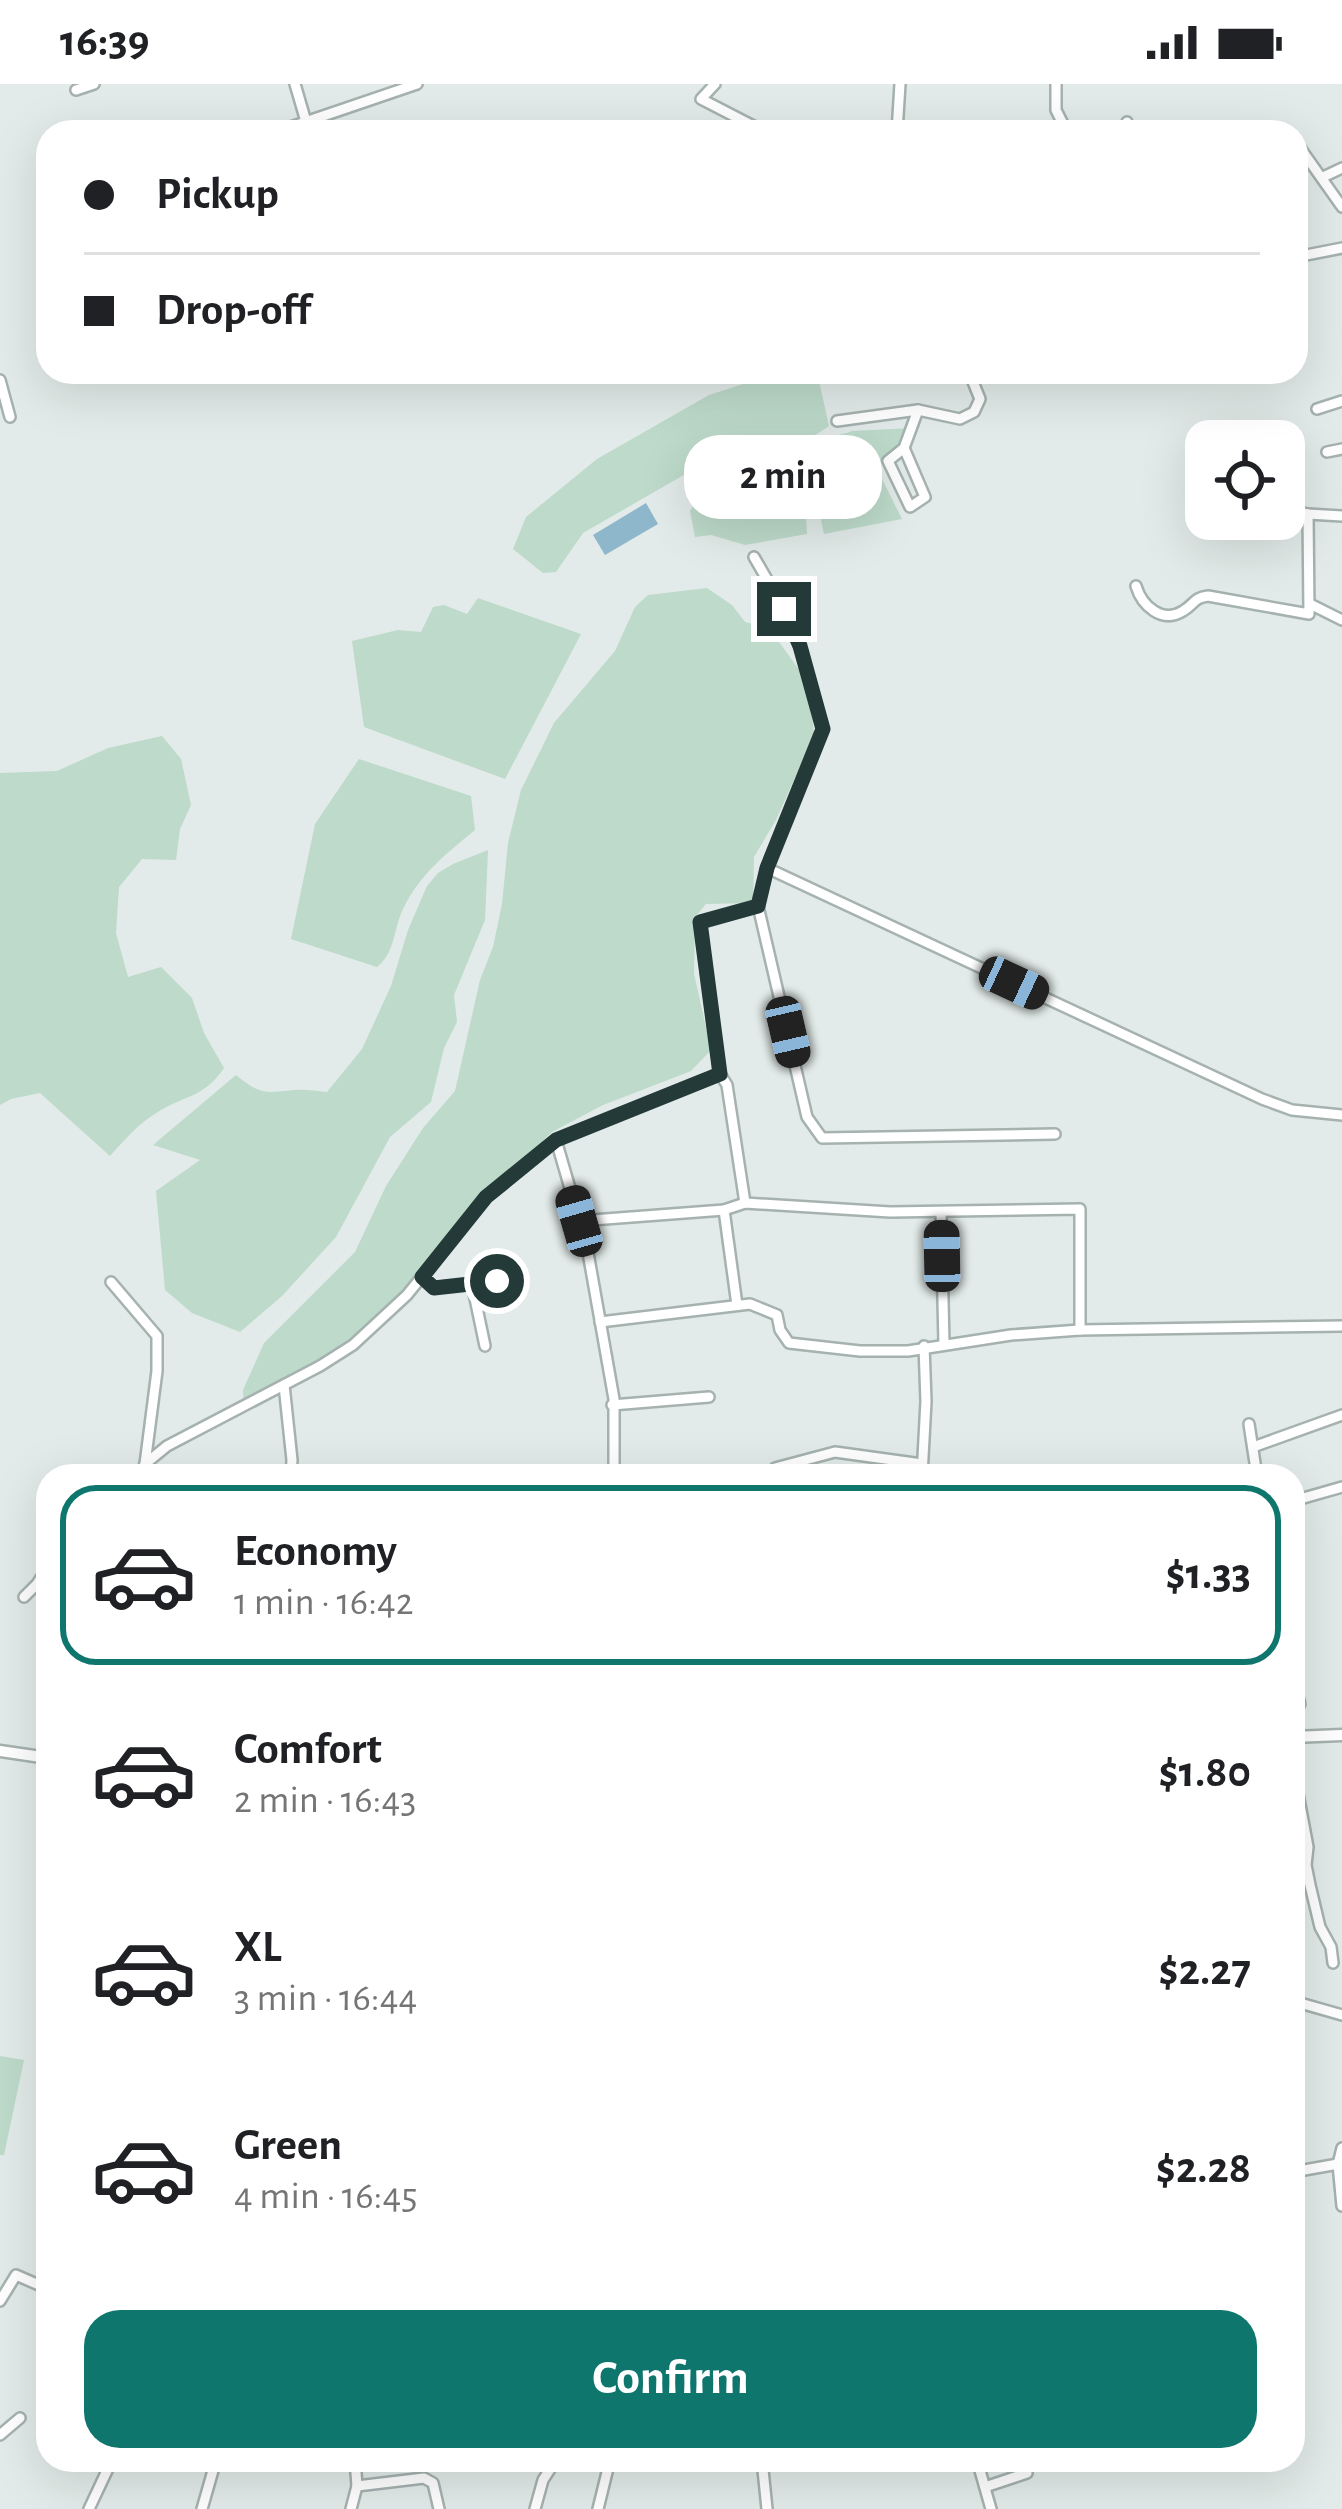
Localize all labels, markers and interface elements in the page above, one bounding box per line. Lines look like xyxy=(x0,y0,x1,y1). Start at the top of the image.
text: 16:39 xyxy=(60,19,149,64)
text: Pickup xyxy=(156,172,279,217)
text: Drop-off xyxy=(156,288,311,333)
map controls xyxy=(1185,420,1305,540)
button: locate xyxy=(1185,420,1305,540)
callout: 2 min xyxy=(685,435,883,519)
text: 2 min xyxy=(740,457,826,496)
route end xyxy=(757,582,811,636)
car xyxy=(974,951,1054,1015)
car xyxy=(762,993,814,1071)
car xyxy=(552,1181,606,1261)
car xyxy=(923,1220,961,1292)
route start xyxy=(470,1254,524,1308)
icon: car xyxy=(90,1521,198,1629)
text: Economy xyxy=(234,1529,397,1574)
text: $1.33 xyxy=(1165,1552,1251,1597)
text: 1 min · 16:42 xyxy=(234,1583,414,1622)
icon: car xyxy=(90,1719,198,1827)
text: Comfort xyxy=(234,1727,382,1772)
text: $1.80 xyxy=(1159,1750,1251,1795)
text: 2 min · 16:43 xyxy=(234,1781,416,1820)
icon: car xyxy=(90,1917,198,2025)
text: XL xyxy=(234,1925,282,1970)
text: $2.27 xyxy=(1159,1948,1251,1993)
text: 3 min · 16:44 xyxy=(234,1979,417,2018)
icon: car xyxy=(90,2115,198,2223)
text: Green xyxy=(234,2123,342,2168)
text: $2.28 xyxy=(1156,2146,1251,2191)
text: 4 min · 16:45 xyxy=(234,2177,418,2216)
button: Confirm xyxy=(84,2310,1257,2448)

